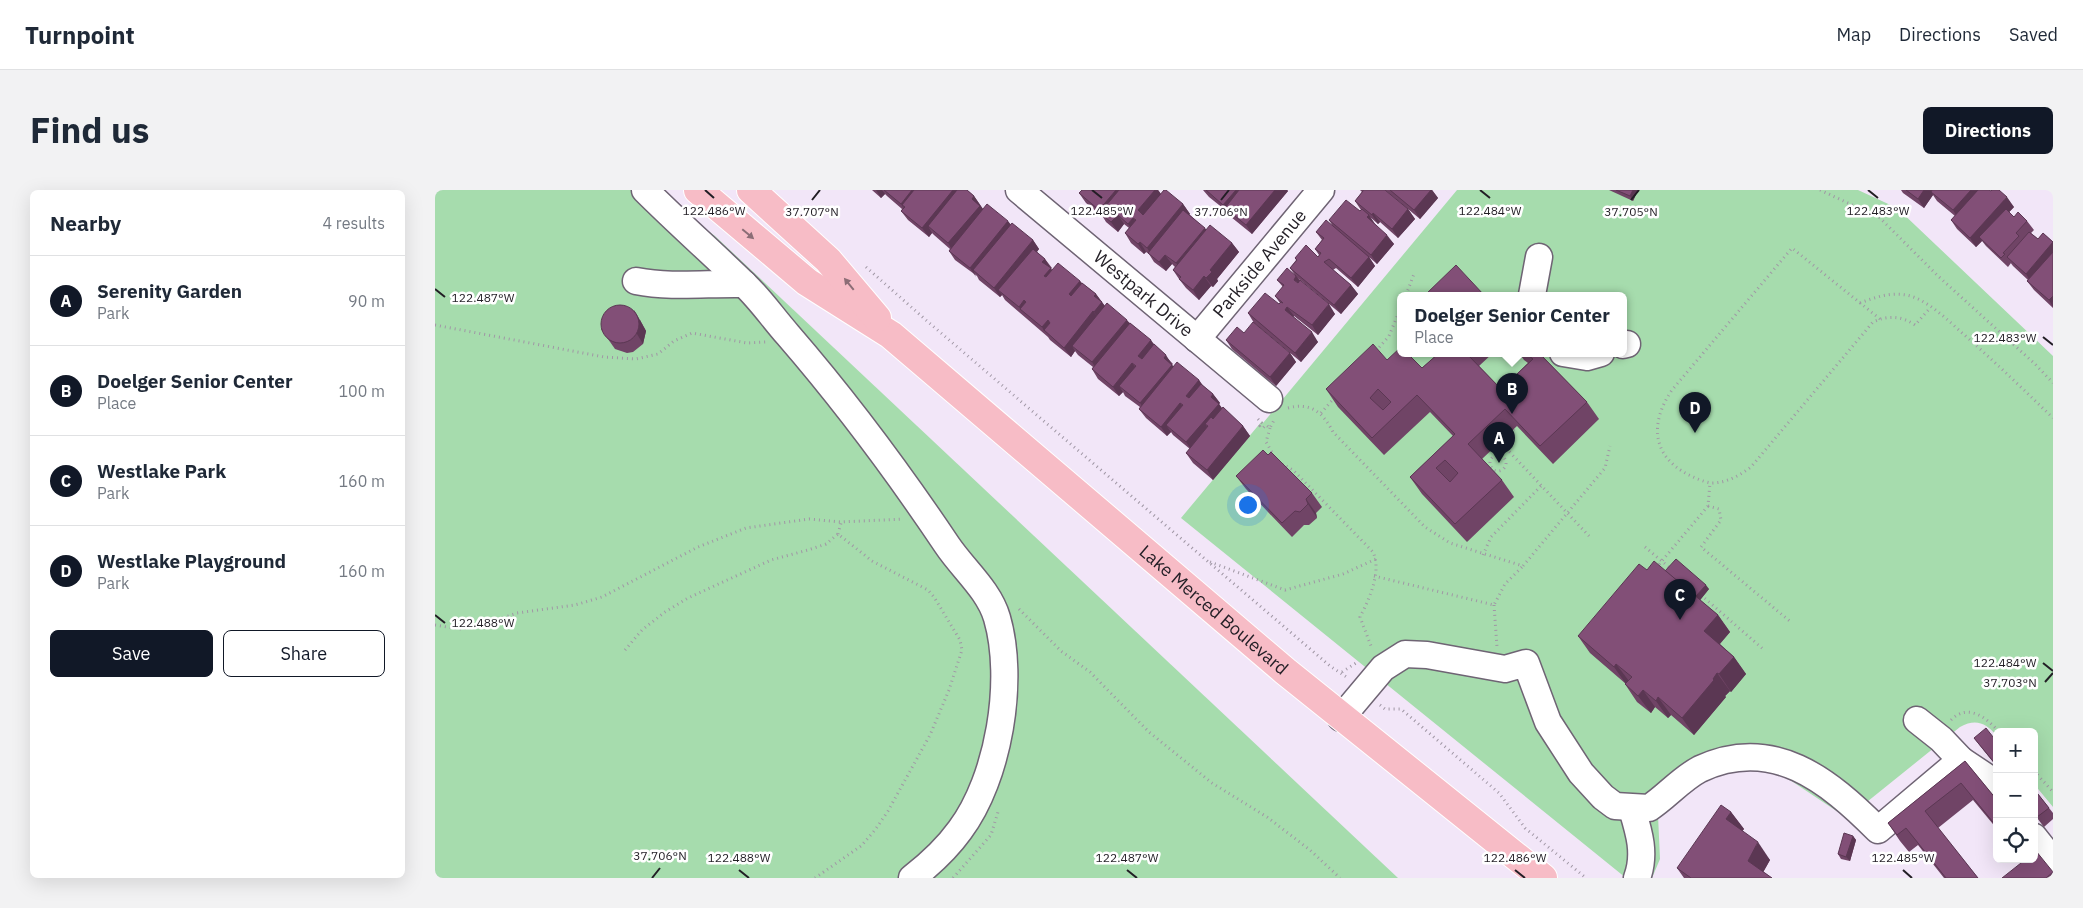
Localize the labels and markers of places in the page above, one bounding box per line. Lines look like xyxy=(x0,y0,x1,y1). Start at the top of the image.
pin: B xyxy=(1496,373,1528,414)
pin: D xyxy=(1679,392,1711,433)
pin: A xyxy=(1483,422,1515,463)
pin: C xyxy=(1664,579,1696,620)

